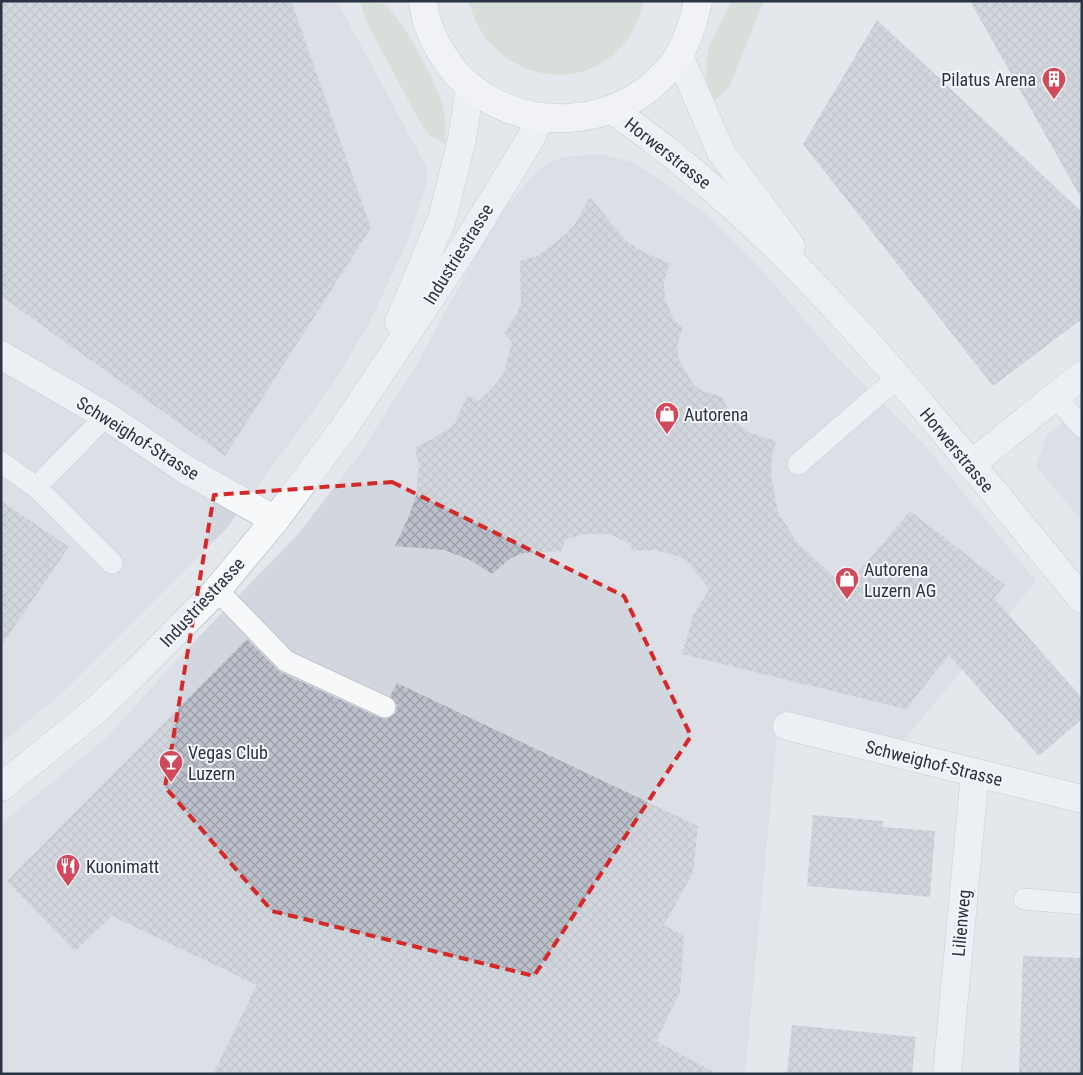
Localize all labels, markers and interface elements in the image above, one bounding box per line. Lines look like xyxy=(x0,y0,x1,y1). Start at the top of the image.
building icon: Pilatus Arena xyxy=(1041,66,1067,100)
place label: Pilatus Arena xyxy=(941,69,1036,90)
street label: Horwerstrasse xyxy=(621,113,715,193)
street label: Industriestrasse xyxy=(419,200,497,308)
street label: Schweighof-Strasse xyxy=(73,392,203,484)
shop icon: Autorena xyxy=(654,401,680,435)
place label: Autorena xyxy=(684,404,748,425)
street label: Horwerstrasse xyxy=(916,404,998,496)
street label: Industriestrasse xyxy=(155,553,249,651)
place label: Autorena Luzern AG xyxy=(864,559,936,601)
shop icon: Autorena Luzern AG xyxy=(834,566,860,600)
street label: Schweighof-Strasse xyxy=(863,736,1005,790)
place label: Vegas Club Luzern xyxy=(188,742,268,784)
bar icon: Vegas Club Luzern xyxy=(158,749,184,783)
restaurant icon: Kuonimatt xyxy=(55,853,81,887)
place label: Kuonimatt xyxy=(86,856,159,877)
street label: Lilienweg xyxy=(948,889,974,957)

